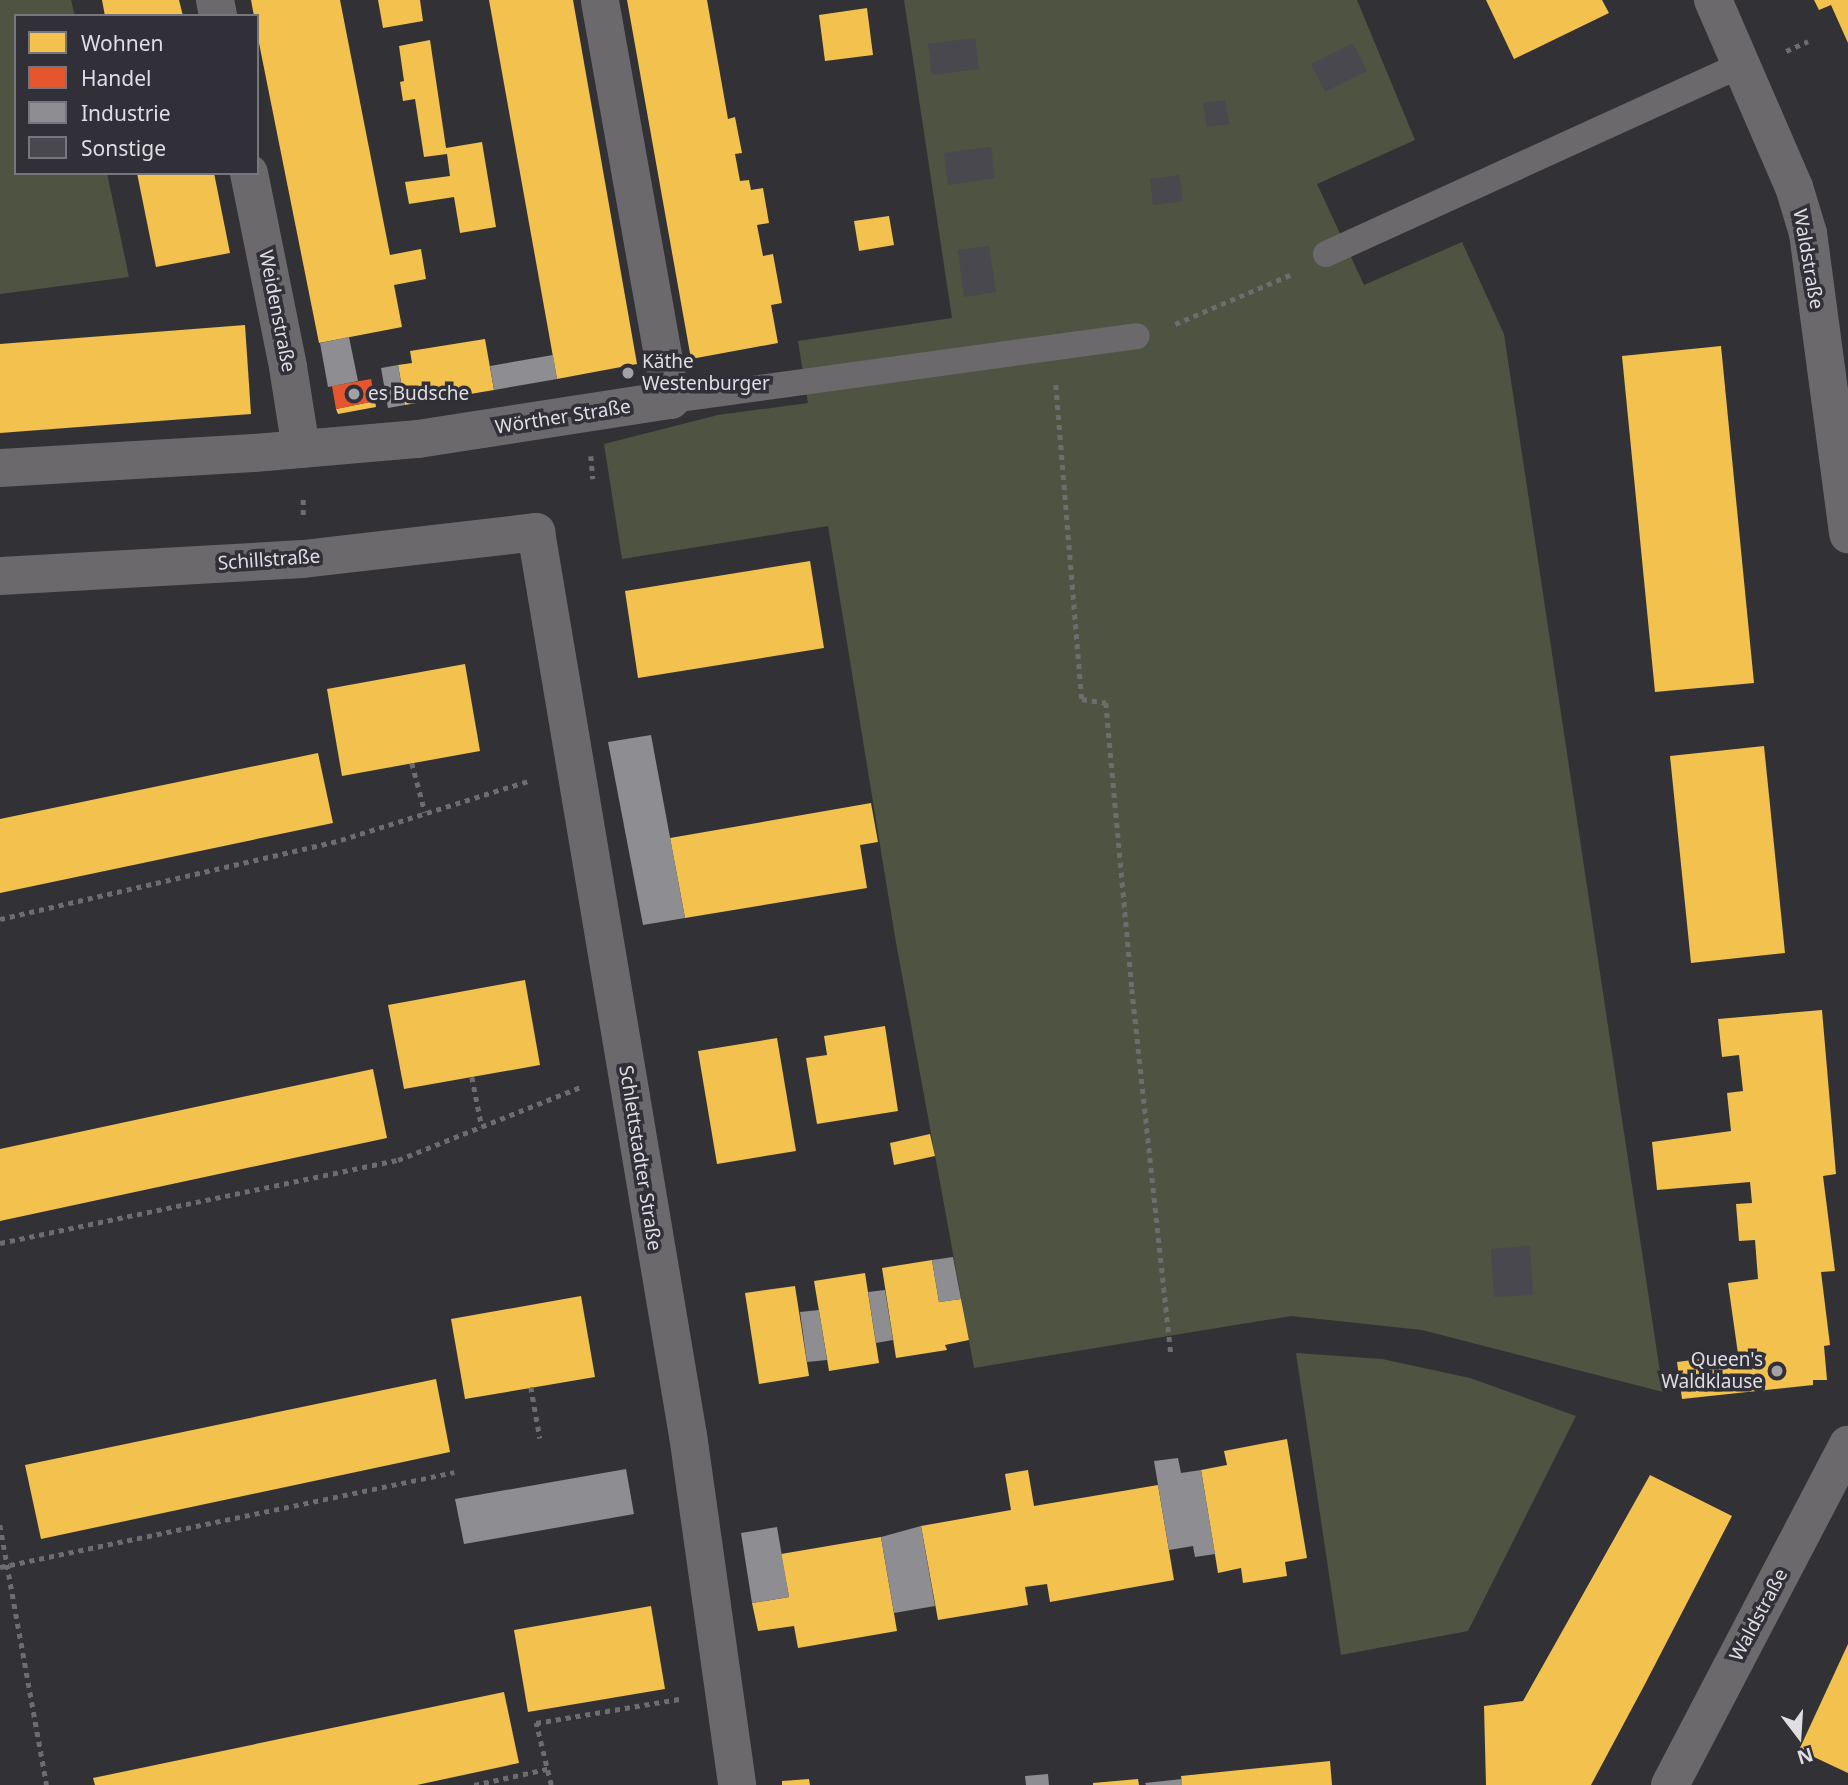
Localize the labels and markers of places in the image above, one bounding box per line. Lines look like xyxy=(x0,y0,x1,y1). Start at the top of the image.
place label: Käthe Westenburger xyxy=(642,351,770,395)
marker: Käthe Westenburger xyxy=(620,365,636,381)
place label: es Budsche xyxy=(368,383,469,405)
marker: es Budsche xyxy=(346,386,362,402)
place label: Queen's Waldklause xyxy=(1661,1349,1763,1393)
marker: Queen's Waldklause xyxy=(1769,1363,1785,1379)

